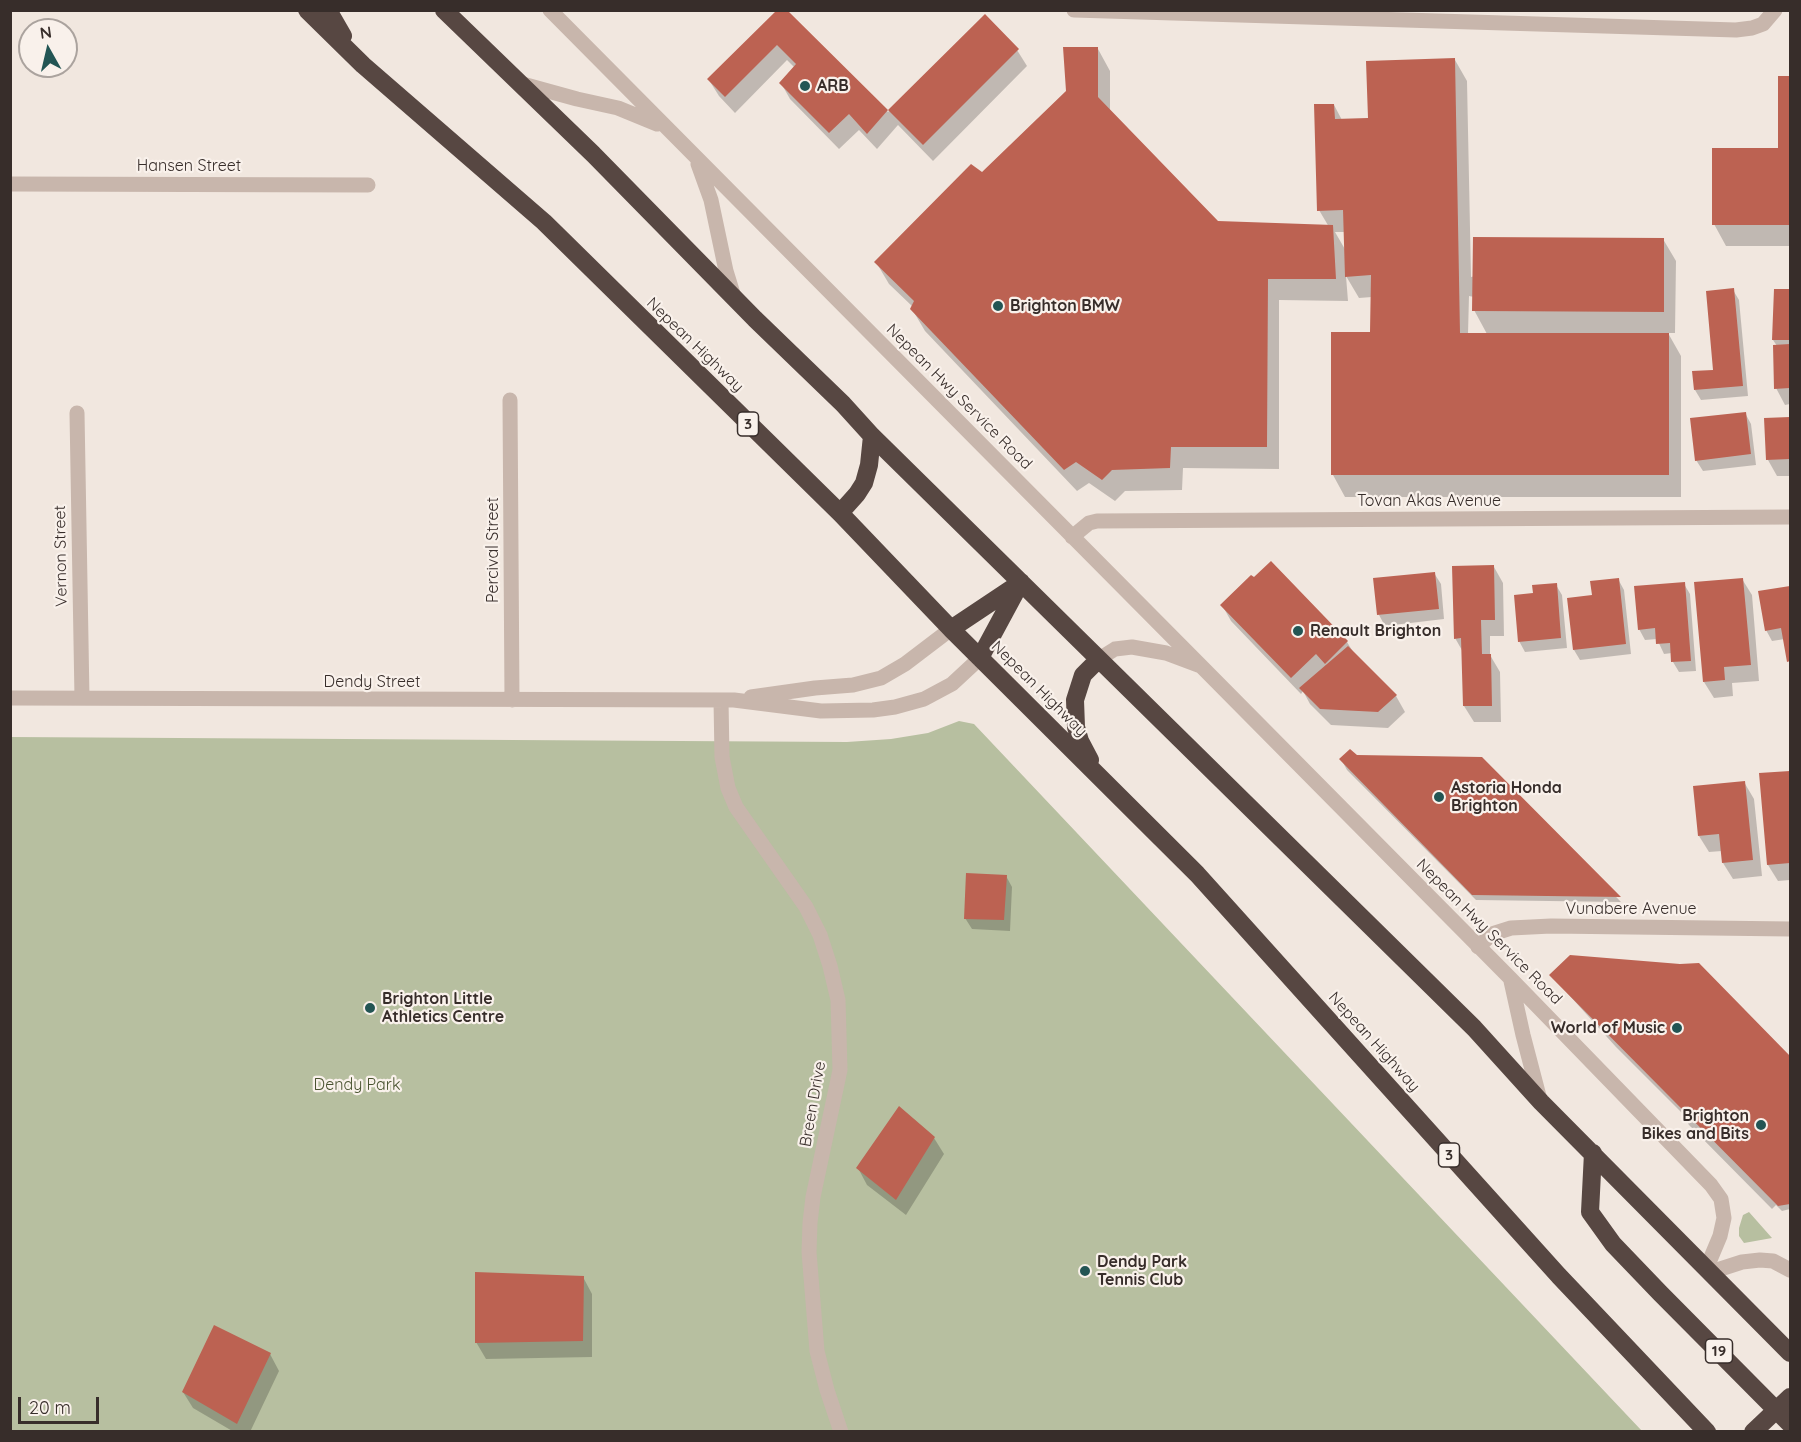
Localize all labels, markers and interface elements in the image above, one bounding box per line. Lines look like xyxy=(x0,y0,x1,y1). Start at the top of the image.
north arrow xyxy=(18,18,78,78)
text: N xyxy=(39,21,53,43)
place label: ARB xyxy=(817,76,849,96)
marker: ARB xyxy=(798,79,812,93)
street label: Hansen Street xyxy=(137,156,241,176)
street label: Nepean Highway xyxy=(642,294,748,396)
place label: Brighton BMW xyxy=(1010,296,1120,316)
marker: Brighton BMW xyxy=(991,299,1005,313)
street label: Nepean Hwy Service Road xyxy=(882,320,1036,474)
road number: 3 xyxy=(738,412,758,436)
street label: Tovan Akas Avenue xyxy=(1357,491,1501,511)
street label: Percival Street xyxy=(483,497,503,603)
street label: Vernon Street xyxy=(51,505,71,607)
place label: Renault Brighton xyxy=(1310,621,1441,641)
marker: Renault Brighton xyxy=(1291,624,1305,638)
street label: Nepean Highway xyxy=(987,637,1091,741)
street label: Dendy Street xyxy=(324,672,420,692)
place label: Astoria Honda Brighton xyxy=(1451,778,1562,816)
marker: Astoria Honda Brighton xyxy=(1432,790,1446,804)
street label: Nepean Hwy Service Road xyxy=(1412,855,1566,1009)
street label: Vunabere Avenue xyxy=(1565,899,1697,919)
street label: Nepean Highway xyxy=(1324,988,1424,1096)
place label: Brighton Little Athletics Centre xyxy=(382,989,504,1027)
marker: Brighton Little Athletics Centre xyxy=(363,1001,377,1015)
place label: World of Music xyxy=(1551,1018,1665,1038)
marker: World of Music xyxy=(1670,1021,1684,1035)
street label: Breen Drive xyxy=(796,1060,830,1148)
park label: Dendy Park xyxy=(314,1075,400,1095)
place label: Brighton Bikes and Bits xyxy=(1641,1106,1749,1144)
marker: Brighton Bikes and Bits xyxy=(1754,1118,1768,1132)
road number: 3 xyxy=(1438,1143,1460,1167)
place label: Dendy Park Tennis Club xyxy=(1097,1252,1187,1290)
marker: Dendy Park Tennis Club xyxy=(1078,1264,1092,1278)
road number: 19 xyxy=(1706,1339,1732,1363)
scale bar xyxy=(21,1385,102,1423)
text: 20 m xyxy=(29,1396,71,1419)

